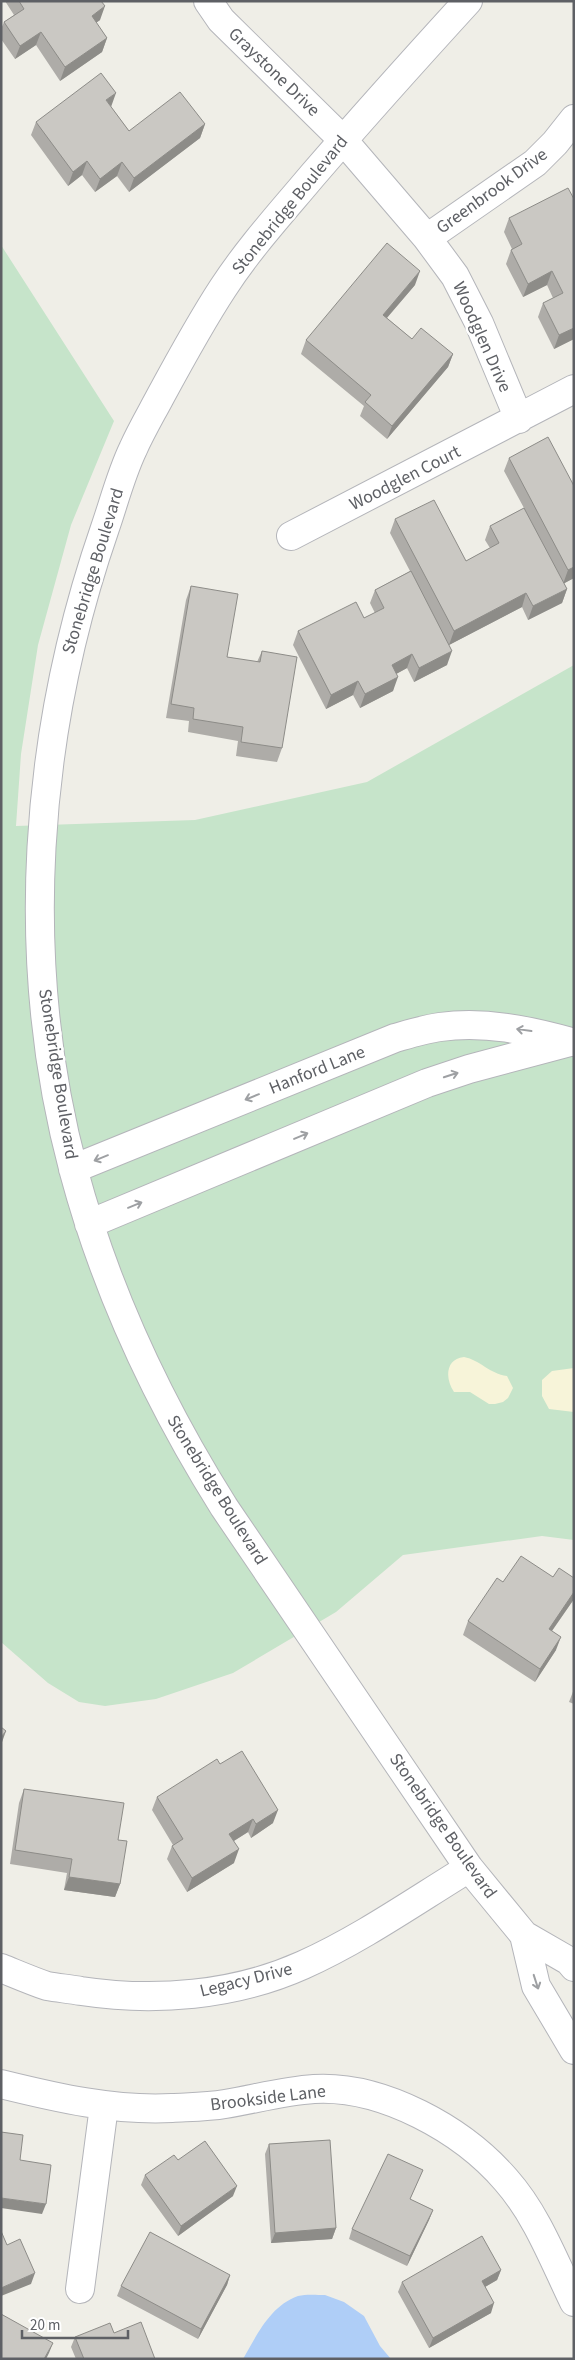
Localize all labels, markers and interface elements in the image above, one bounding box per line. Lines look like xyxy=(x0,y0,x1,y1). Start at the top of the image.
street label: Graystone Drive xyxy=(223,22,325,122)
street label: Stonebridge Boulevard xyxy=(226,130,354,280)
street label: Greenbrook Drive xyxy=(431,142,553,240)
street label: Woodglen Drive xyxy=(446,278,518,396)
street label: Woodglen Court xyxy=(345,439,465,517)
street label: Stonebridge Boulevard xyxy=(56,485,130,657)
street label: Stonebridge Boulevard xyxy=(32,987,84,1161)
one-way arrow xyxy=(516,1025,532,1035)
street label: Hanford Lane xyxy=(265,1039,369,1101)
one-way arrow xyxy=(443,1070,458,1079)
one-way arrow xyxy=(245,1092,260,1102)
one-way arrow xyxy=(293,1130,308,1139)
one-way arrow xyxy=(94,1154,110,1163)
one-way arrow xyxy=(127,1200,142,1209)
street label: Stonebridge Boulevard xyxy=(161,1410,273,1570)
street label: Stonebridge Boulevard xyxy=(383,1748,503,1904)
street label: Legacy Drive xyxy=(197,1956,295,2004)
one-way arrow xyxy=(531,1974,541,1990)
street label: Brookside Lane xyxy=(209,2079,327,2117)
scale bar xyxy=(22,2308,129,2340)
text: 20 m xyxy=(30,2315,60,2336)

